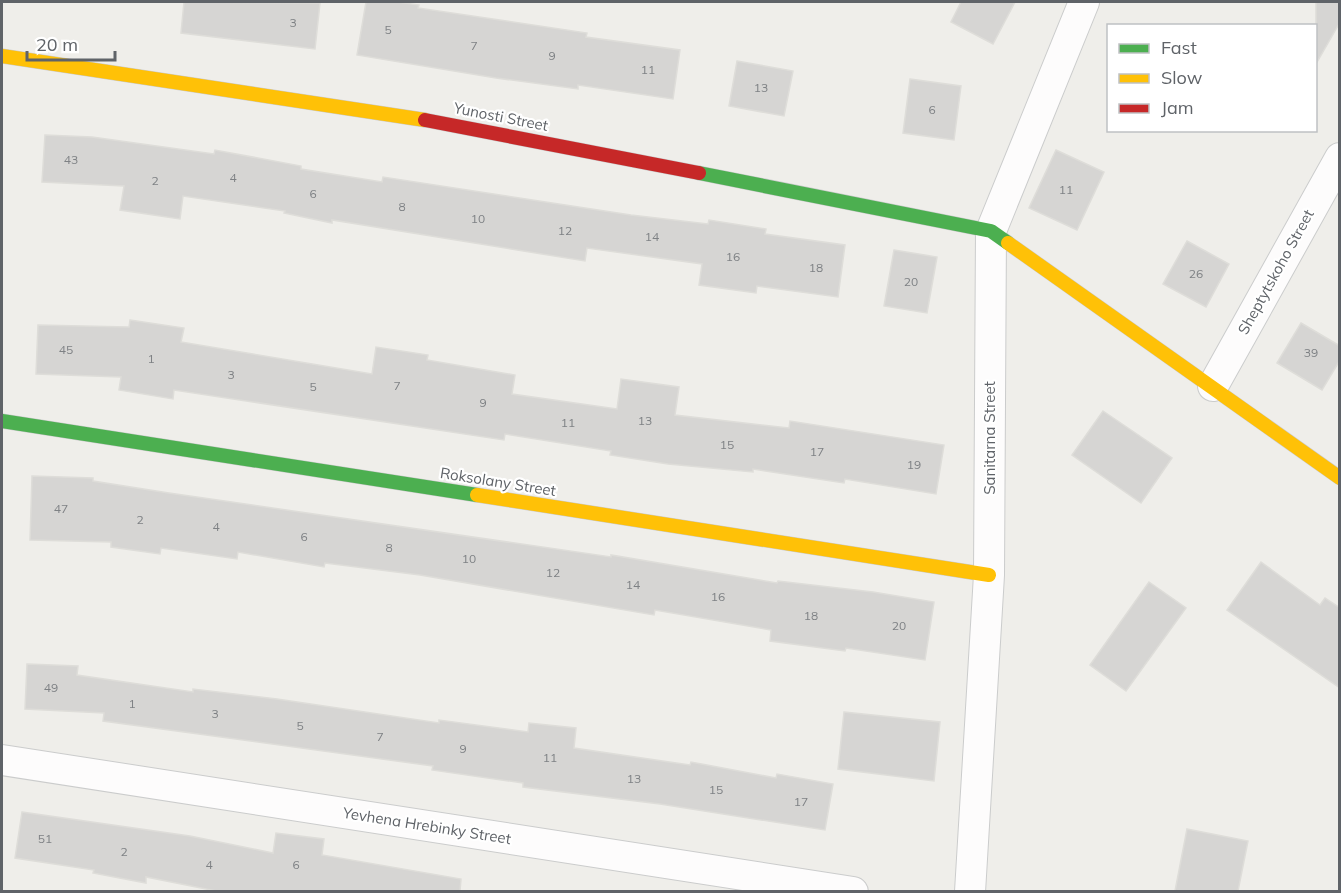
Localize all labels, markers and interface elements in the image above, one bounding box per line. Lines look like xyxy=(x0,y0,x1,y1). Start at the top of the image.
house number: 3 xyxy=(289,15,297,30)
house number: 5 xyxy=(384,22,392,37)
scale bar xyxy=(27,24,116,62)
legend xyxy=(1107,24,1317,132)
text: 20 m xyxy=(36,33,78,56)
text: Fast xyxy=(1161,36,1197,59)
house number: 7 xyxy=(470,38,478,53)
house number: 9 xyxy=(548,48,556,63)
house number: 11 xyxy=(641,62,655,77)
text: Slow xyxy=(1161,66,1203,89)
house number: 13 xyxy=(754,80,768,95)
text: Jam xyxy=(1161,96,1194,119)
street label: Yunosti Street xyxy=(451,98,550,135)
house number: 6 xyxy=(928,102,936,117)
house number: 43 xyxy=(64,152,78,167)
house number: 4 xyxy=(229,170,237,185)
house number: 2 xyxy=(151,173,159,188)
house number: 11 xyxy=(1059,182,1073,197)
house number: 6 xyxy=(309,186,317,201)
house number: 8 xyxy=(398,199,406,214)
street label: Sheptytskoho Street xyxy=(1233,206,1318,338)
house number: 10 xyxy=(471,211,485,226)
house number: 12 xyxy=(558,223,572,238)
house number: 14 xyxy=(645,229,659,244)
house number: 16 xyxy=(726,249,740,264)
house number: 18 xyxy=(809,260,823,275)
house number: 26 xyxy=(1189,266,1203,281)
house number: 20 xyxy=(904,274,918,289)
house number: 45 xyxy=(59,342,73,357)
house number: 39 xyxy=(1304,345,1318,360)
house number: 1 xyxy=(147,351,155,366)
house number: 3 xyxy=(227,367,235,382)
house number: 7 xyxy=(393,378,401,393)
house number: 5 xyxy=(309,379,317,394)
street label: Sanitarna Street xyxy=(980,381,999,495)
house number: 9 xyxy=(479,395,487,410)
house number: 13 xyxy=(638,413,652,428)
house number: 11 xyxy=(561,415,575,430)
house number: 15 xyxy=(720,437,734,452)
house number: 17 xyxy=(810,444,824,459)
house number: 19 xyxy=(907,457,921,472)
street label: Roksolany Street xyxy=(439,463,557,500)
house number: 47 xyxy=(54,501,68,516)
house number: 2 xyxy=(136,512,144,527)
house number: 4 xyxy=(212,519,220,534)
house number: 6 xyxy=(300,529,308,544)
house number: 8 xyxy=(385,540,393,555)
house number: 10 xyxy=(462,551,476,566)
house number: 12 xyxy=(546,565,560,580)
house number: 14 xyxy=(626,577,640,592)
house number: 16 xyxy=(711,589,725,604)
house number: 18 xyxy=(804,608,818,623)
house number: 20 xyxy=(892,618,906,633)
house number: 49 xyxy=(44,680,58,695)
house number: 1 xyxy=(128,696,136,711)
house number: 3 xyxy=(211,706,219,721)
house number: 5 xyxy=(296,718,304,733)
house number: 7 xyxy=(376,729,384,744)
house number: 9 xyxy=(459,741,467,756)
house number: 11 xyxy=(543,750,557,765)
house number: 13 xyxy=(627,771,641,786)
house number: 15 xyxy=(709,782,723,797)
house number: 17 xyxy=(794,794,808,809)
street label: Yevhena Hrebinky Street xyxy=(341,803,512,848)
house number: 51 xyxy=(38,831,52,846)
house number: 2 xyxy=(120,844,128,859)
house number: 4 xyxy=(205,857,213,872)
house number: 6 xyxy=(292,857,300,872)

